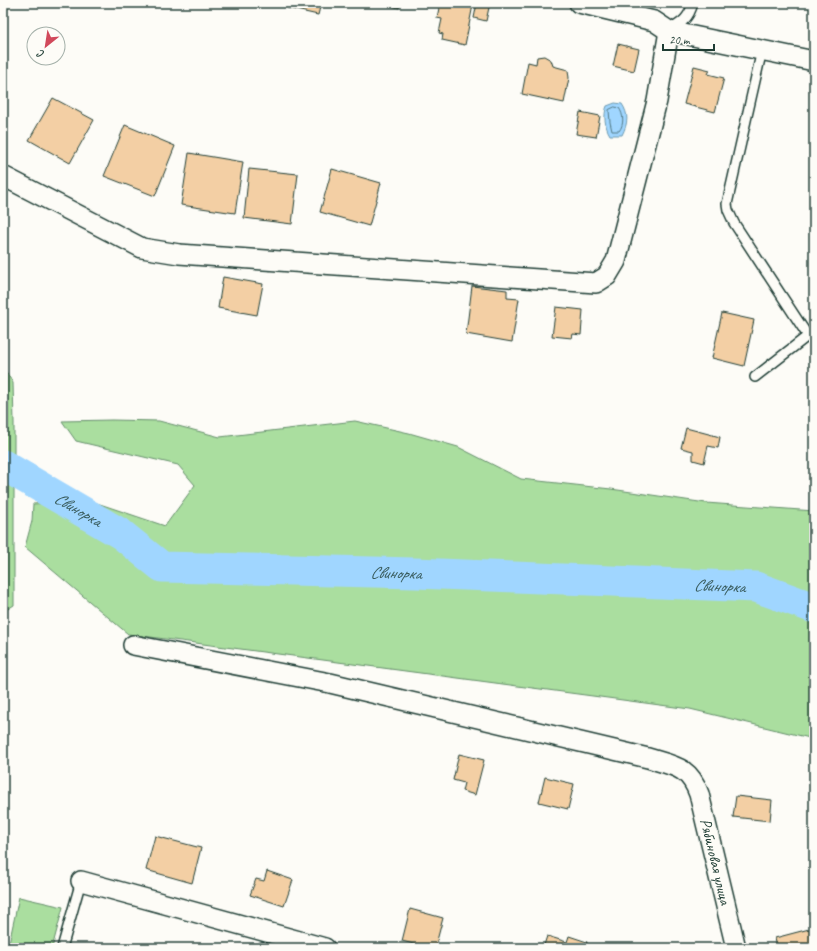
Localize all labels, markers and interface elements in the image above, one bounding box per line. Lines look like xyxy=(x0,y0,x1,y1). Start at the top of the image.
north arrow xyxy=(26,26,66,66)
scale bar xyxy=(663,26,714,52)
text: 20 m xyxy=(669,32,691,48)
text: С xyxy=(34,46,47,62)
water label: Свинорка xyxy=(51,487,107,532)
water label: Свинорка xyxy=(370,561,424,584)
water label: Свинорка xyxy=(693,574,747,597)
street label: Рябиновая улица xyxy=(695,817,736,908)

